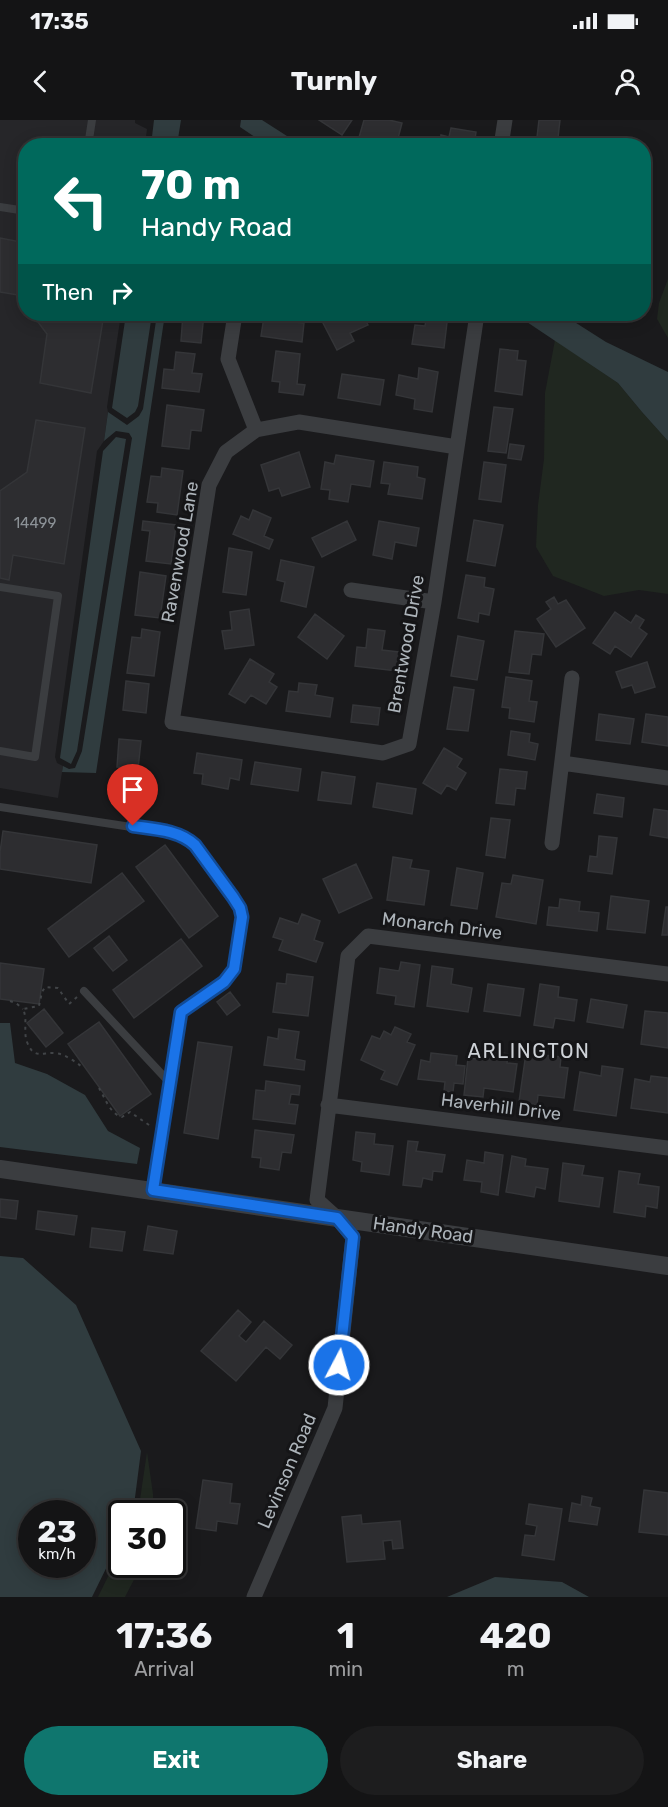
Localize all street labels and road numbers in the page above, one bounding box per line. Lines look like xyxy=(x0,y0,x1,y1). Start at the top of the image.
street label: Ravenwood Lane xyxy=(157,480,203,624)
street label: Brentwood Drive xyxy=(383,573,429,715)
street label: Monarch Drive xyxy=(381,908,503,944)
street label: Haverhill Drive xyxy=(440,1089,562,1125)
street label: Handy Road xyxy=(371,1212,475,1248)
street label: Levinson Road xyxy=(253,1410,321,1532)

